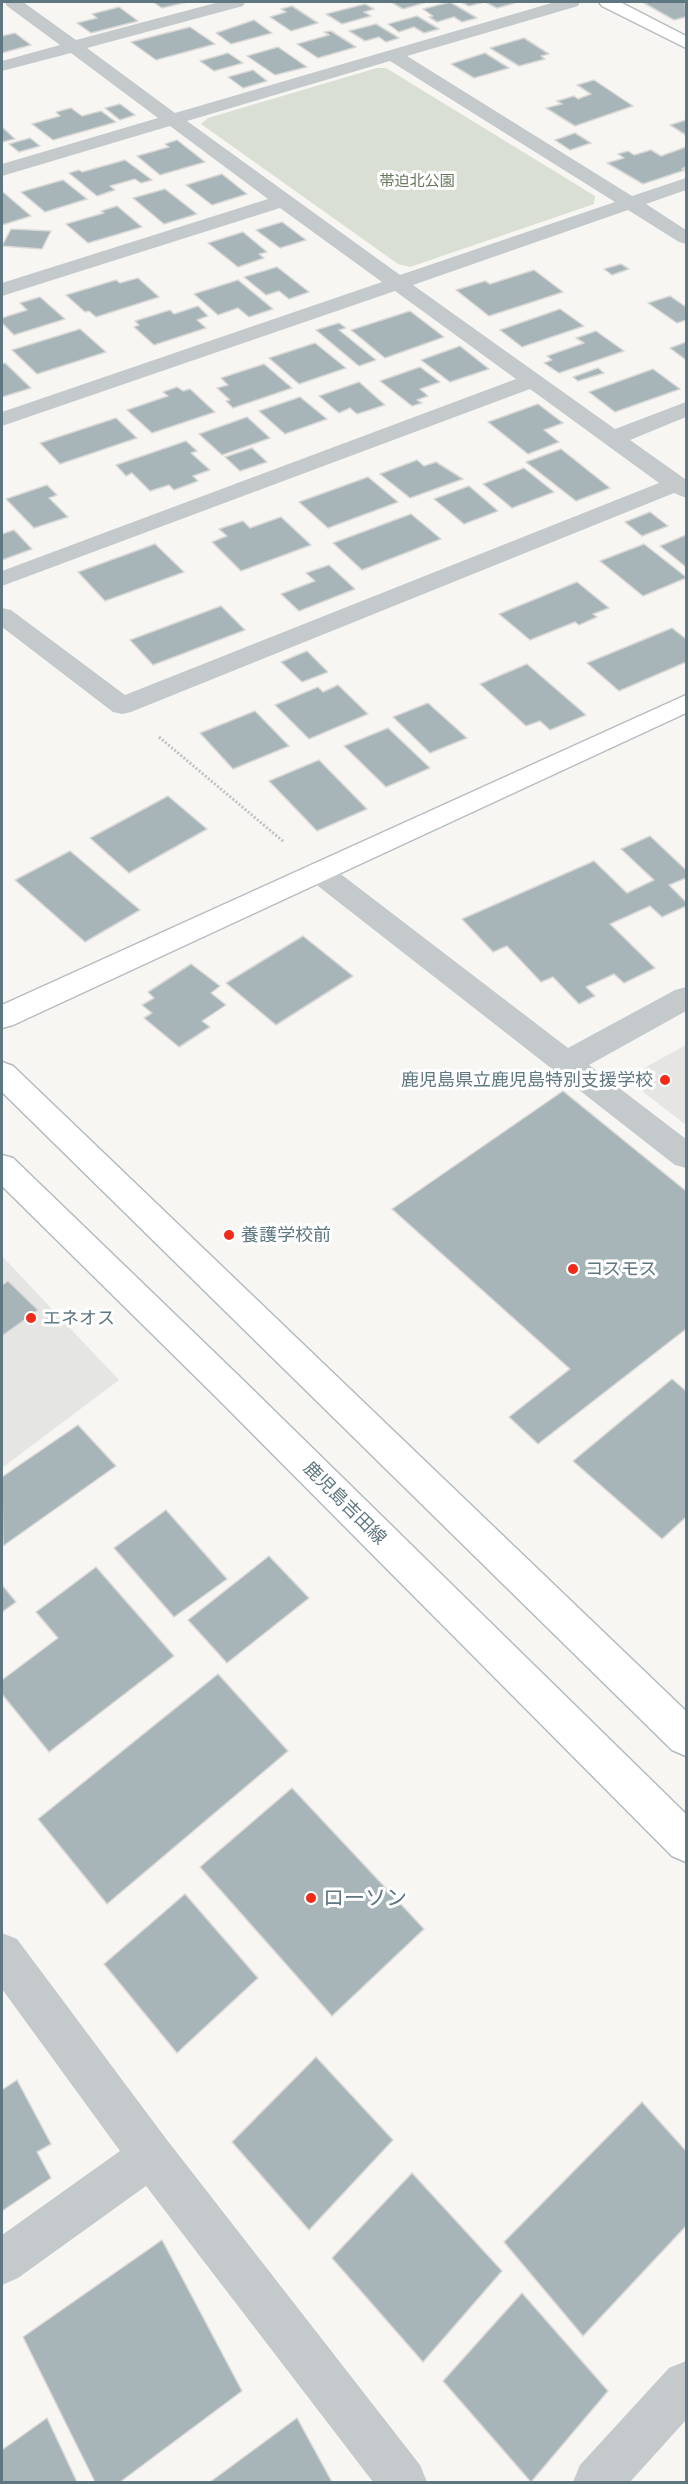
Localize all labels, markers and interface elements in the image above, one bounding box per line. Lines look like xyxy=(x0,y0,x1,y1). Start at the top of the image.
park label: 帯迫北公園 xyxy=(380,172,454,190)
place label: 鹿児島県立鹿児島特別支援学校 xyxy=(401,1069,653,1091)
marker: 鹿児島県立鹿児島特別支援学校 xyxy=(658,1073,672,1087)
place label: 養護学校前 xyxy=(241,1224,331,1246)
marker: 養護学校前 xyxy=(222,1228,236,1242)
place label: コスモス xyxy=(585,1258,657,1280)
marker: コスモス xyxy=(566,1262,580,1276)
place label: エネオス xyxy=(43,1307,115,1329)
marker: エネオス xyxy=(24,1311,38,1325)
street label: 鹿児島吉田線 xyxy=(299,1457,391,1549)
place label: ローソン xyxy=(323,1885,407,1911)
marker: ローソン xyxy=(304,1891,318,1905)

